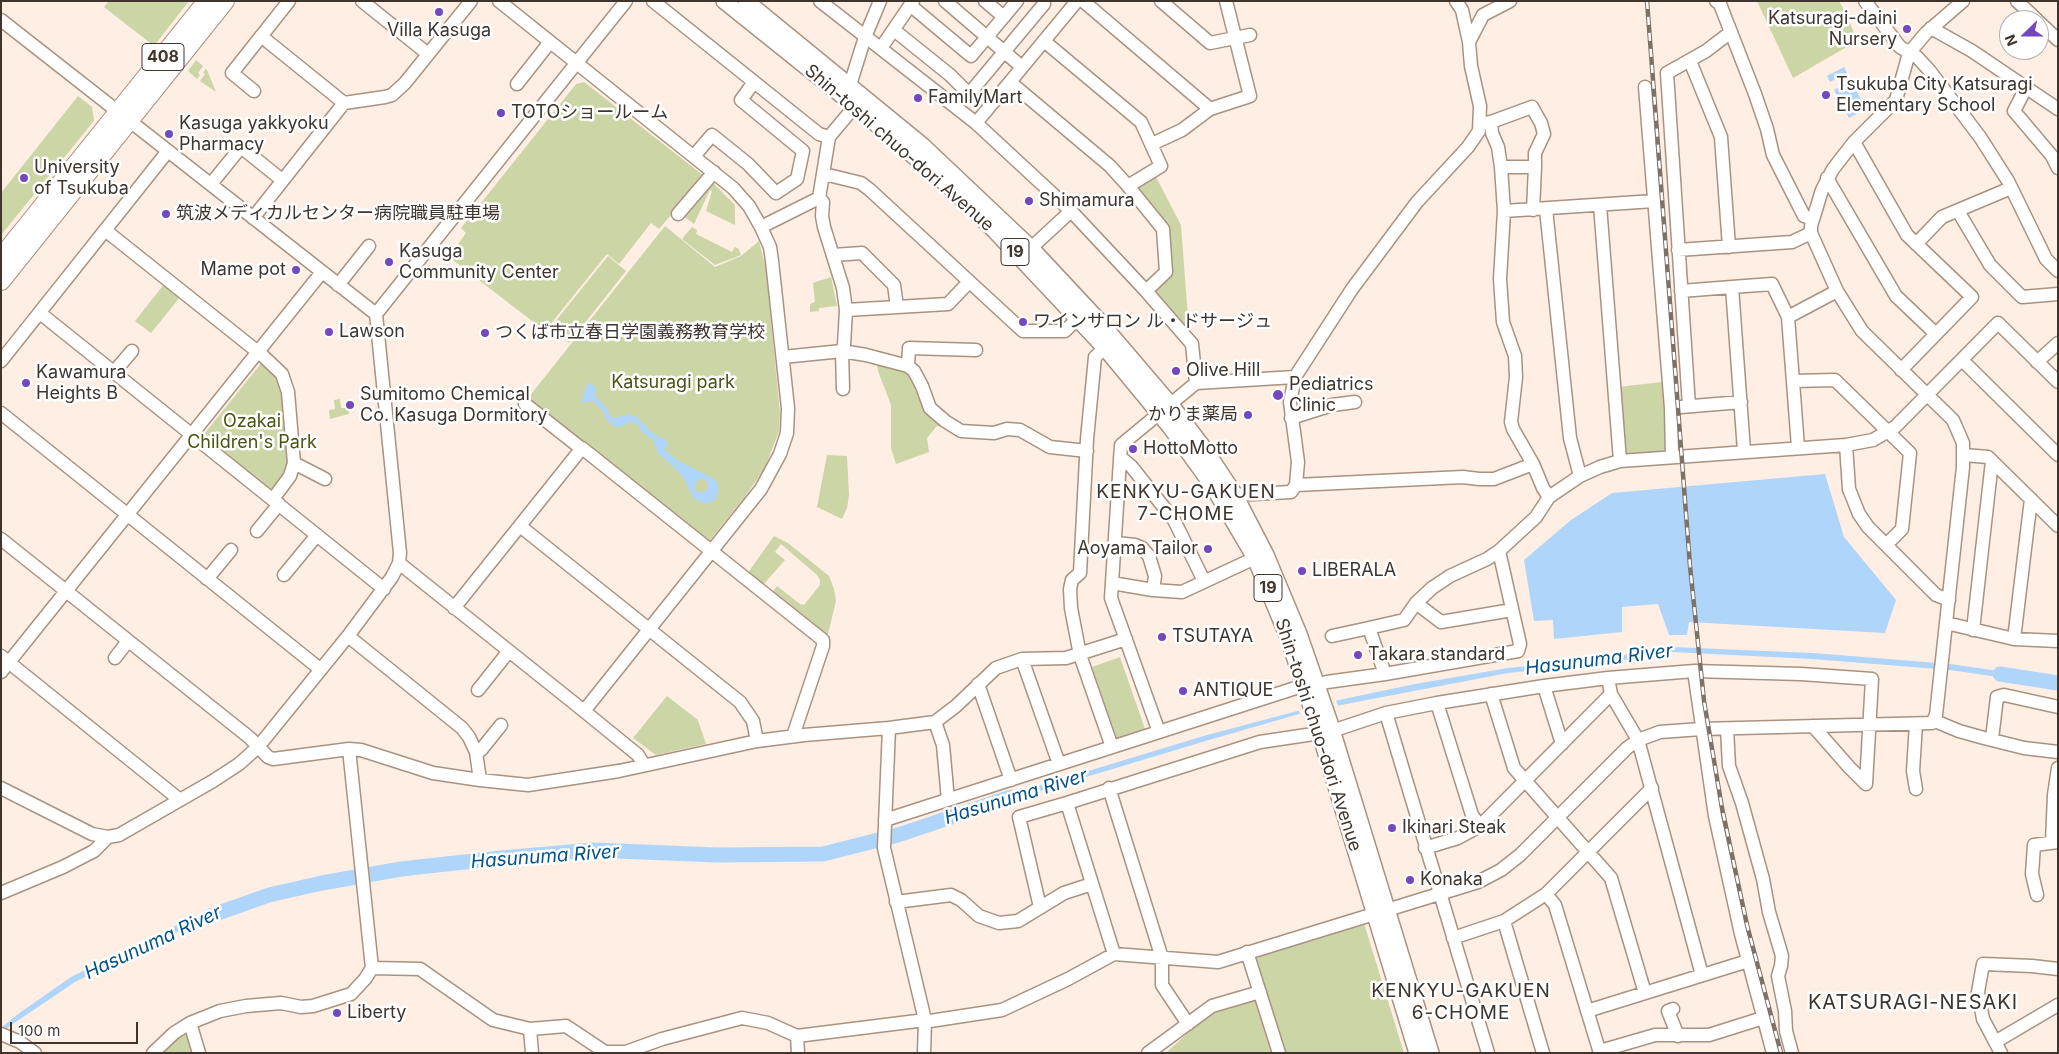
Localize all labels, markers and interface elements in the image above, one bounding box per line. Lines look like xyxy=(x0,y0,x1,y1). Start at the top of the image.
marker: Villa Kasuga xyxy=(433,6,445,18)
place label: Katsuragi-daini Nursery xyxy=(1768,8,1897,50)
north arrow xyxy=(1999,10,2049,60)
place label: Villa Kasuga xyxy=(387,20,491,42)
marker: Katsuragi-daini Nursery xyxy=(1901,23,1913,35)
text: N xyxy=(2001,32,2020,49)
road number: 408 xyxy=(142,44,184,70)
street label: Shin-toshi chuo-dori Avenue xyxy=(800,60,998,236)
place label: Tsukuba City Katsuragi Elementary School xyxy=(1836,74,2033,116)
place label: FamilyMart xyxy=(928,87,1022,109)
marker: Tsukuba City Katsuragi Elementary School xyxy=(1820,89,1832,101)
marker: FamilyMart xyxy=(912,92,924,104)
place label: TOTOショールーム xyxy=(511,102,668,124)
marker: TOTOショールーム xyxy=(495,107,507,119)
place label: Kasuga yakkyoku Pharmacy xyxy=(179,113,329,156)
marker: Kasuga yakkyoku Pharmacy xyxy=(163,128,175,140)
place label: University of Tsukuba xyxy=(34,157,129,200)
marker: University of Tsukuba xyxy=(18,172,30,184)
place label: Shimamura xyxy=(1039,190,1135,212)
marker: Shimamura xyxy=(1023,195,1035,207)
place label: 筑波メディカルセンター病院職員駐車場 xyxy=(176,203,500,225)
marker: 筑波メディカルセンター病院職員駐車場 xyxy=(160,208,172,220)
road number: 19 xyxy=(1001,238,1029,266)
place label: Kasuga Community Center xyxy=(399,241,559,284)
marker: Kasuga Community Center xyxy=(383,256,395,268)
place label: Mame pot xyxy=(201,259,286,281)
marker: Mame pot xyxy=(290,264,302,276)
place label: ワインサロン ル・ドサージュ xyxy=(1033,311,1272,333)
marker: ワインサロン ル・ドサージュ xyxy=(1017,316,1029,328)
place label: Lawson xyxy=(339,321,405,343)
place label: つくば市立春日学園義務教育学校 xyxy=(495,322,765,344)
marker: Lawson xyxy=(323,326,335,338)
marker: つくば市立春日学園義務教育学校 xyxy=(479,327,491,339)
place label: Olive Hill xyxy=(1186,360,1260,382)
place label: Kawamura Heights B xyxy=(36,362,126,404)
marker: Olive Hill xyxy=(1170,365,1182,377)
park label: Katsuragi park xyxy=(611,372,735,394)
place label: Pediatrics Clinic xyxy=(1289,374,1373,416)
marker: Kawamura Heights B xyxy=(20,377,32,389)
place label: Sumitomo Chemical Co. Kasuga Dormitory xyxy=(360,384,547,426)
marker: Pediatrics Clinic xyxy=(1271,388,1285,402)
marker: Sumitomo Chemical Co. Kasuga Dormitory xyxy=(344,399,356,411)
place label: かりま薬局 xyxy=(1148,404,1238,426)
marker: かりま薬局 xyxy=(1242,409,1254,421)
park label: Ozakai Children's Park xyxy=(187,411,317,454)
place label: HottoMotto xyxy=(1143,438,1238,460)
marker: HottoMotto xyxy=(1127,443,1139,455)
district label: KENKYU-GAKUEN 7-CHOME xyxy=(1095,481,1277,525)
place label: Aoyama Tailor xyxy=(1077,538,1198,560)
marker: Aoyama Tailor xyxy=(1202,543,1214,555)
place label: LIBERALA xyxy=(1312,560,1396,582)
marker: LIBERALA xyxy=(1296,565,1308,577)
road number: 19 xyxy=(1254,574,1282,602)
street label: Shin-toshi chuo-dori Avenue xyxy=(1270,616,1366,854)
place label: TSUTAYA xyxy=(1172,626,1253,648)
marker: TSUTAYA xyxy=(1156,631,1168,643)
water label: Hasunuma River xyxy=(1524,640,1674,680)
place label: Takara standard xyxy=(1368,644,1505,666)
marker: Takara standard xyxy=(1352,649,1364,661)
place label: ANTIQUE xyxy=(1193,680,1273,702)
marker: ANTIQUE xyxy=(1177,685,1189,697)
water label: Hasunuma River xyxy=(942,764,1090,830)
place label: Ikinari Steak xyxy=(1402,817,1506,839)
marker: Ikinari Steak xyxy=(1386,822,1398,834)
water label: Hasunuma River xyxy=(470,840,620,874)
place label: Konaka xyxy=(1420,869,1483,891)
marker: Konaka xyxy=(1404,874,1416,886)
water label: Hasunuma River xyxy=(81,901,225,985)
district label: KENKYU-GAKUEN 6-CHOME xyxy=(1370,980,1552,1024)
district label: KATSURAGI-NESAKI xyxy=(1806,991,2020,1015)
place label: Liberty xyxy=(347,1002,406,1024)
marker: Liberty xyxy=(331,1007,343,1019)
scale bar xyxy=(12,1012,140,1044)
text: 100 m xyxy=(18,1021,60,1040)

